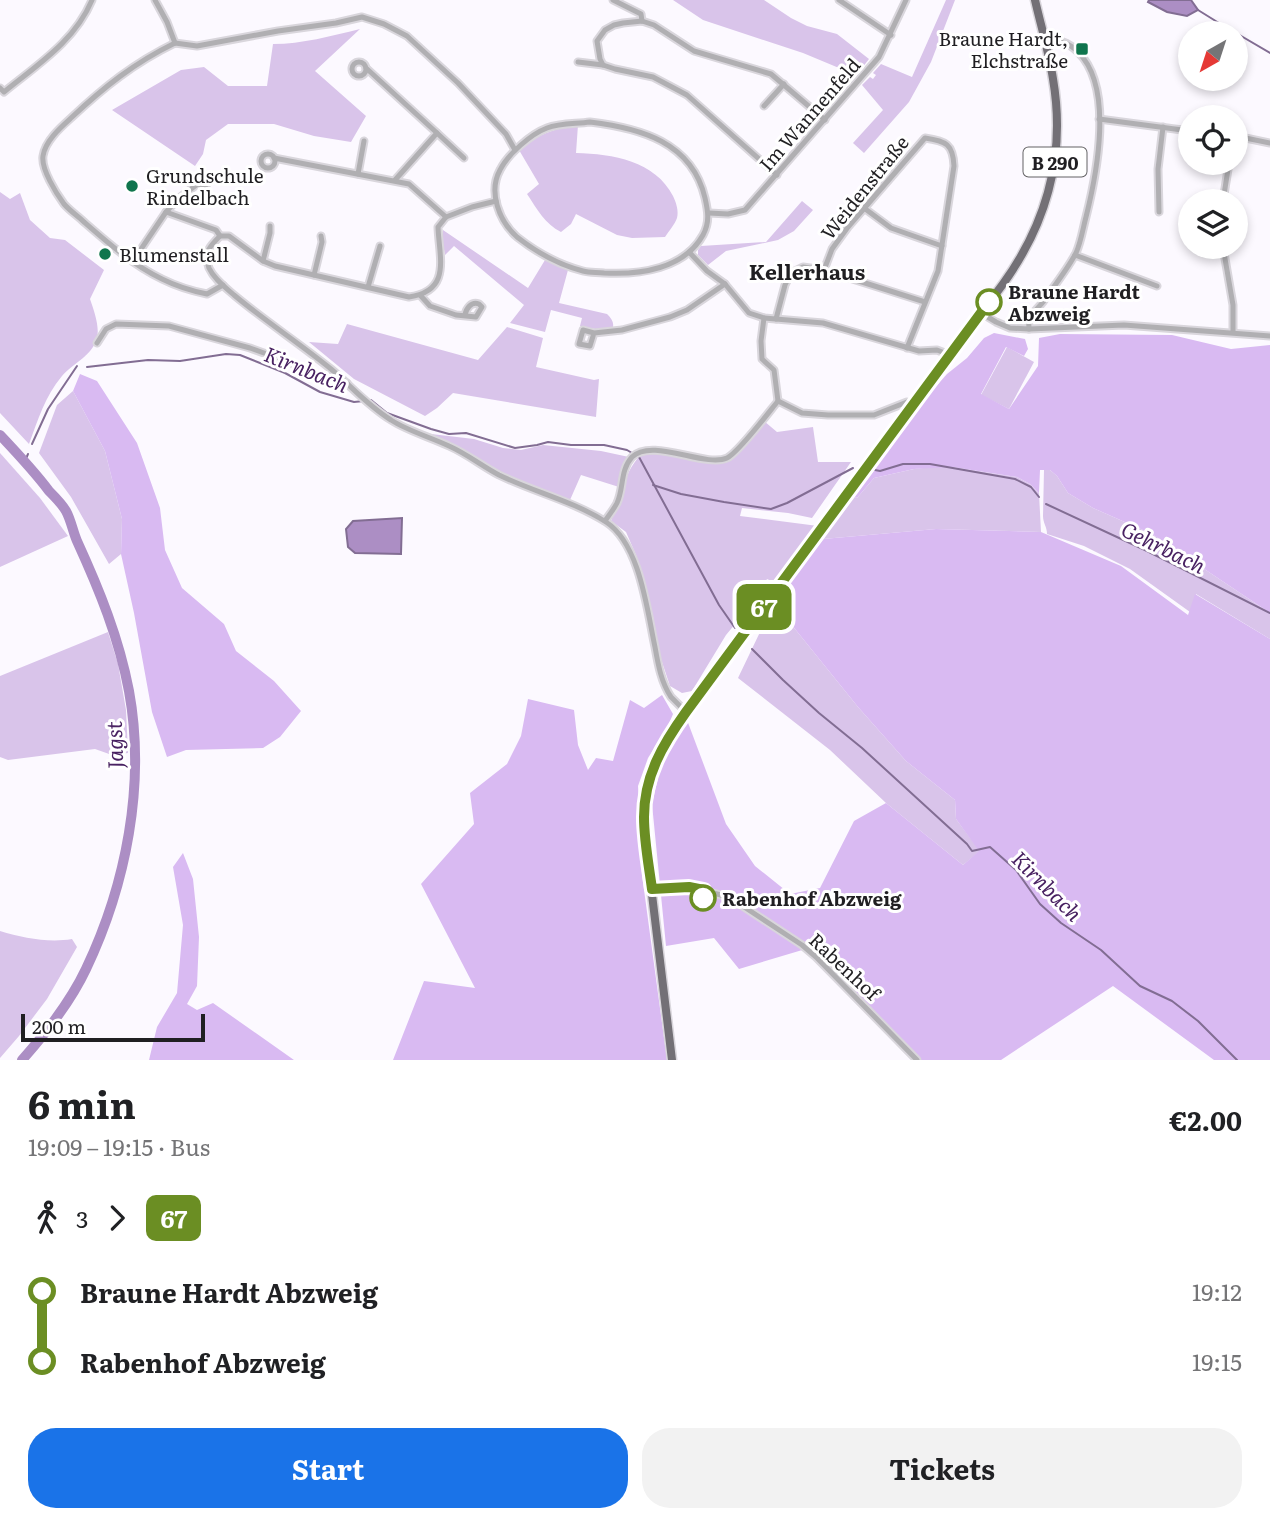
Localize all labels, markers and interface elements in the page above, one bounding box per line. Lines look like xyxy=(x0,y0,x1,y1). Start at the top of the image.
north arrow xyxy=(1178,21,1248,91)
map controls xyxy=(1178,21,1248,259)
place label: Braune Hardt, Elchstraße xyxy=(938,24,1068,74)
marker: Braune Hardt, Elchstraße xyxy=(1074,41,1090,57)
street label: Im Wannenfeld xyxy=(752,51,866,177)
button: locate xyxy=(1178,105,1248,175)
street label: Weidenstraße xyxy=(813,129,915,245)
road number: B 290 xyxy=(1024,148,1086,176)
place label: Grundschule Rindelbach xyxy=(146,161,264,211)
marker: Grundschule Rindelbach xyxy=(124,178,140,194)
button: layers xyxy=(1178,189,1248,259)
place label: Blumenstall xyxy=(119,240,229,268)
marker: Blumenstall xyxy=(97,246,113,262)
district label: Kellerhaus xyxy=(749,255,865,286)
place label: Braune Hardt Abzweig xyxy=(1008,277,1140,327)
marker: Braune Hardt Abzweig xyxy=(976,289,1002,315)
water label: Kirnbach xyxy=(260,337,354,399)
water label: Gehrbach xyxy=(1117,512,1212,580)
line badge: 67 xyxy=(732,584,796,630)
text: 67 xyxy=(751,589,777,624)
water label: Jagst xyxy=(97,720,129,769)
water label: Kirnbach xyxy=(1006,843,1091,928)
place label: Rabenhof Abzweig xyxy=(722,884,902,912)
marker: Rabenhof Abzweig xyxy=(690,885,716,911)
street label: Rabenhof xyxy=(803,926,888,1007)
scale bar xyxy=(21,1011,205,1043)
text: 200 m xyxy=(32,1012,86,1040)
text: 6 min xyxy=(28,1074,136,1131)
text: €2.00 xyxy=(1169,1100,1242,1139)
text: 19:09 – 19:15 · Bus xyxy=(28,1129,210,1163)
icon: walk xyxy=(28,1199,66,1237)
icon: forward xyxy=(98,1199,136,1237)
text: 67 xyxy=(160,1200,187,1235)
text: 3 xyxy=(76,1201,88,1235)
text: Braune Hardt Abzweig xyxy=(80,1272,378,1311)
text: 19:12 xyxy=(1192,1274,1242,1308)
text: Rabenhof Abzweig xyxy=(80,1342,326,1381)
text: 19:15 xyxy=(1192,1344,1242,1378)
button: Start xyxy=(28,1428,628,1508)
button: Tickets xyxy=(642,1428,1242,1508)

